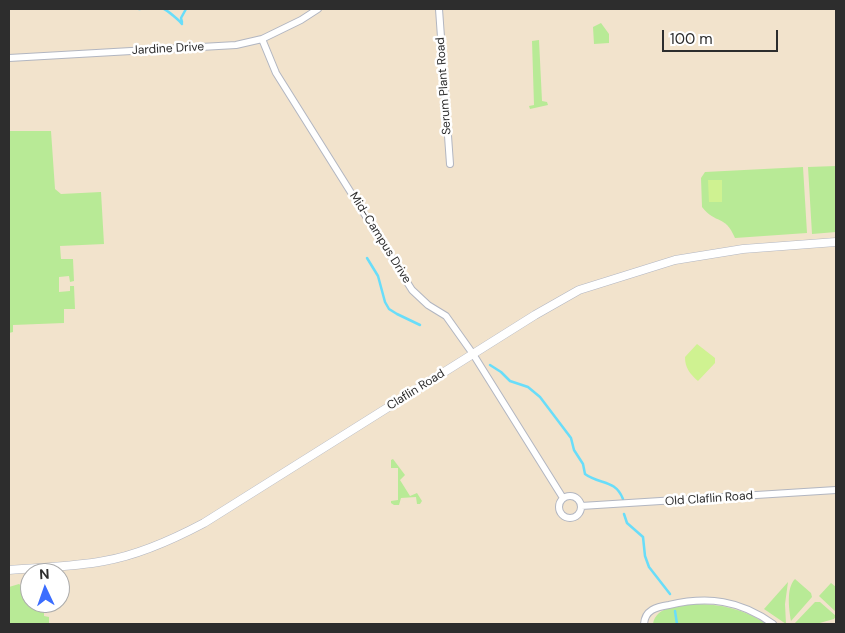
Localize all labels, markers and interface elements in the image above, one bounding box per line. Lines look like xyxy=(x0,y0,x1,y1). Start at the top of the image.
scale bar xyxy=(665,20,781,52)
text: 100 m xyxy=(670,29,713,49)
street label: Serum Plant Road xyxy=(433,37,455,135)
street label: Jardine Drive xyxy=(131,40,205,58)
street label: Mid-Campus Drive xyxy=(346,190,414,286)
street label: Claflin Road xyxy=(384,367,448,413)
street label: Old Claflin Road xyxy=(665,489,753,509)
north arrow xyxy=(20,563,70,613)
text: N xyxy=(39,565,50,583)

